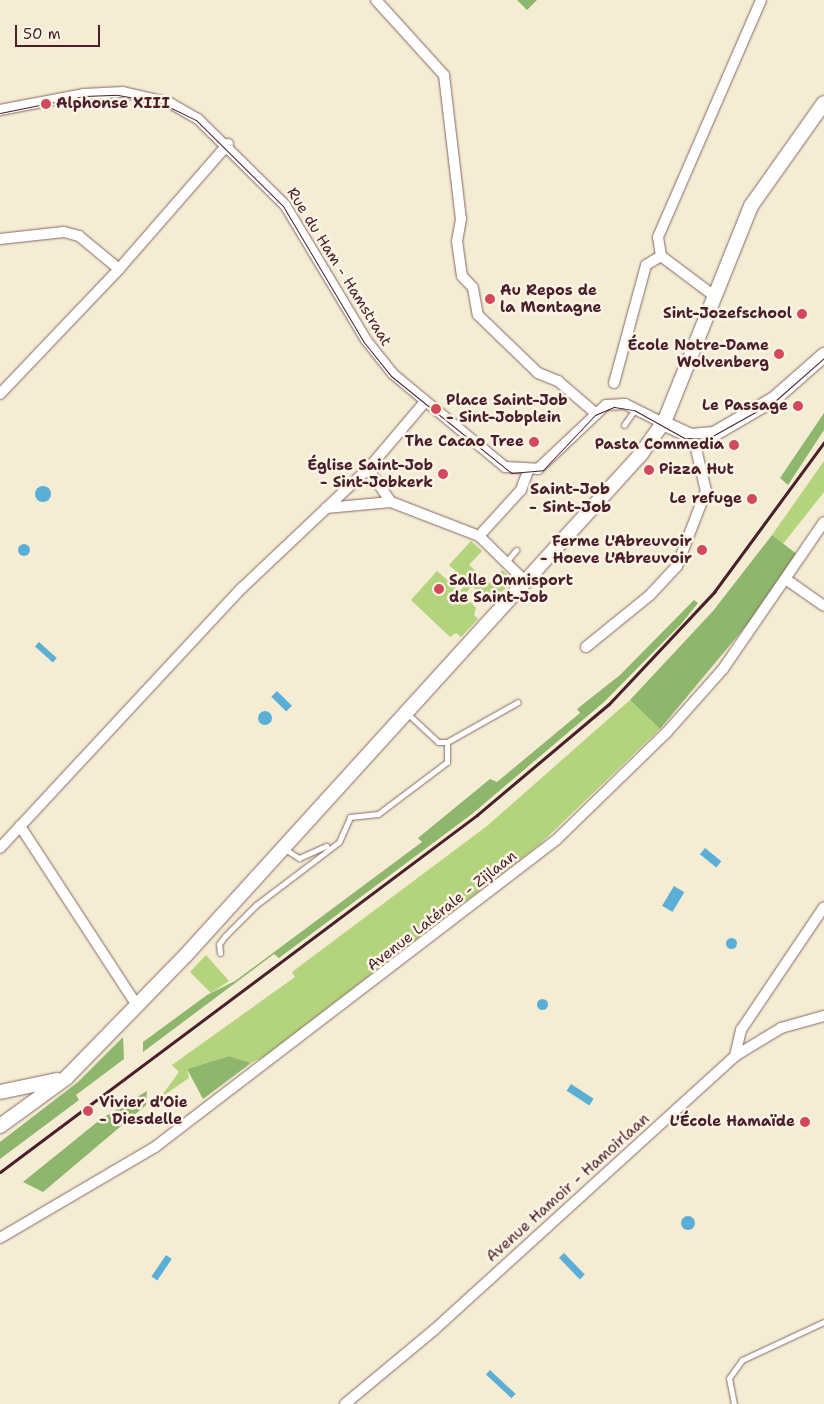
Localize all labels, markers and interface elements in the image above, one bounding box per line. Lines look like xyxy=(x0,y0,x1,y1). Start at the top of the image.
scale bar xyxy=(18,15,102,47)
text: 50 m xyxy=(23,24,61,44)
place label: Alphonse XIII xyxy=(56,95,170,113)
marker: Alphonse XIII xyxy=(40,98,52,110)
street label: Rue du Ham - Hamstraat xyxy=(283,185,395,349)
place label: Au Repos de la Montagne xyxy=(500,281,602,316)
marker: Au Repos de la Montagne xyxy=(484,293,496,305)
place label: Sint-Jozefschool xyxy=(663,305,792,323)
marker: Sint-Jozefschool xyxy=(796,308,808,320)
place label: École Notre-Dame Wolvenberg xyxy=(628,336,769,371)
marker: École Notre-Dame Wolvenberg xyxy=(773,348,785,360)
place label: Place Saint-Job - Sint-Jobplein xyxy=(446,391,568,426)
place label: Le Passage xyxy=(702,397,788,415)
marker: Le Passage xyxy=(792,400,804,412)
marker: Place Saint-Job - Sint-Jobplein xyxy=(430,403,442,415)
place label: The Cacao Tree xyxy=(405,433,524,451)
marker: The Cacao Tree xyxy=(528,436,540,448)
place label: Pasta Commedia xyxy=(595,436,724,454)
marker: Pasta Commedia xyxy=(728,439,740,451)
place label: Église Saint-Job - Sint-Jobkerk xyxy=(307,456,433,491)
place label: Pizza Hut xyxy=(659,461,734,479)
marker: Pizza Hut xyxy=(643,464,655,476)
marker: Église Saint-Job - Sint-Jobkerk xyxy=(437,468,449,480)
district label: Saint-Job - Sint-Job xyxy=(529,479,611,517)
place label: Le refuge xyxy=(670,490,742,508)
marker: Le refuge xyxy=(746,493,758,505)
place label: Ferme L'Abreuvoir - Hoeve L'Abreuvoir xyxy=(540,532,692,567)
marker: Ferme L'Abreuvoir - Hoeve L'Abreuvoir xyxy=(696,544,708,556)
place label: Salle Omnisport de Saint-Job xyxy=(449,571,573,606)
marker: Salle Omnisport de Saint-Job xyxy=(433,583,445,595)
street label: Avenue Latérale - Zijlaan xyxy=(364,847,520,975)
place label: Vivier d'Oie - Diesdelle xyxy=(99,1093,188,1128)
marker: Vivier d'Oie - Diesdelle xyxy=(81,1104,95,1118)
street label: Avenue Hamoir - Hamoirlaan xyxy=(483,1110,653,1266)
place label: L'École Hamaïde xyxy=(670,1113,795,1131)
marker: L'École Hamaïde xyxy=(799,1116,811,1128)

